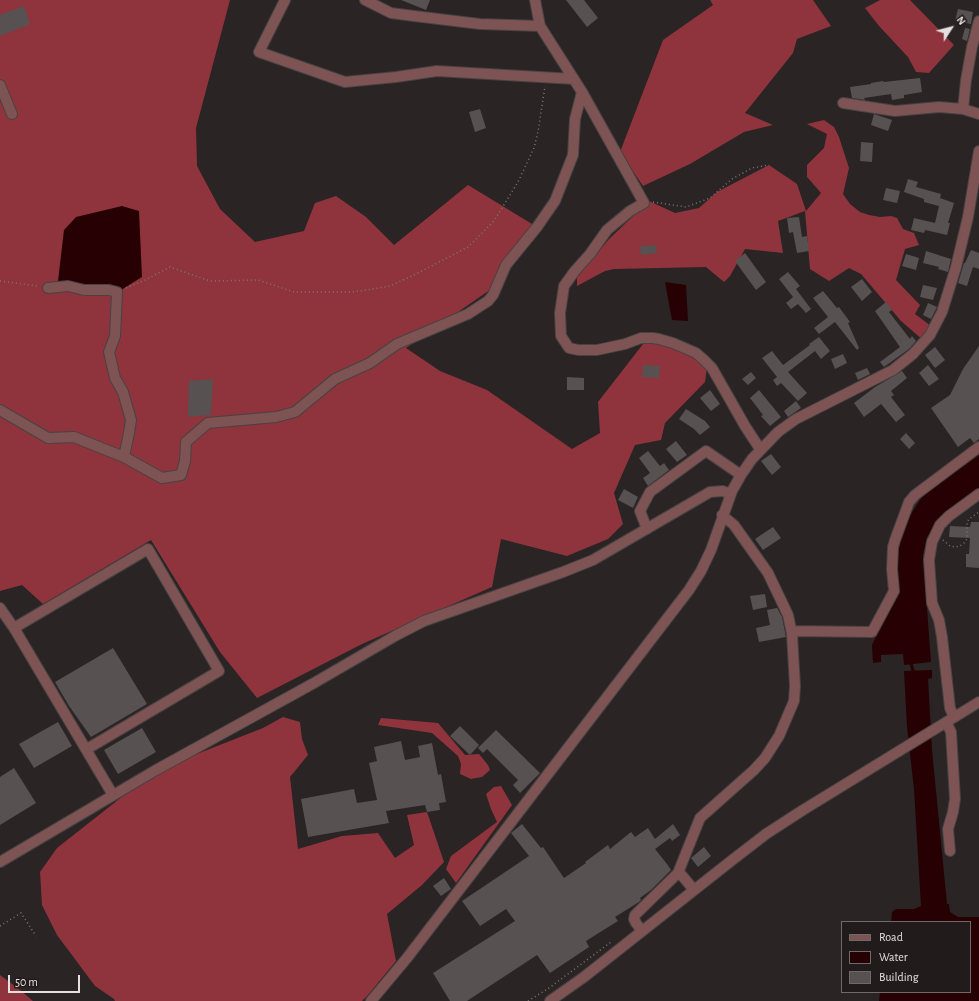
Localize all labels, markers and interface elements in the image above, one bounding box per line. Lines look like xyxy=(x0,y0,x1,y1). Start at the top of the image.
north arrow xyxy=(931,8,971,48)
text: N xyxy=(954,14,968,27)
legend xyxy=(841,921,971,993)
text: Road xyxy=(879,931,903,943)
text: Water xyxy=(879,951,908,963)
scale bar xyxy=(10,967,82,993)
text: Building xyxy=(879,971,919,983)
text: 50 m xyxy=(15,976,38,988)

